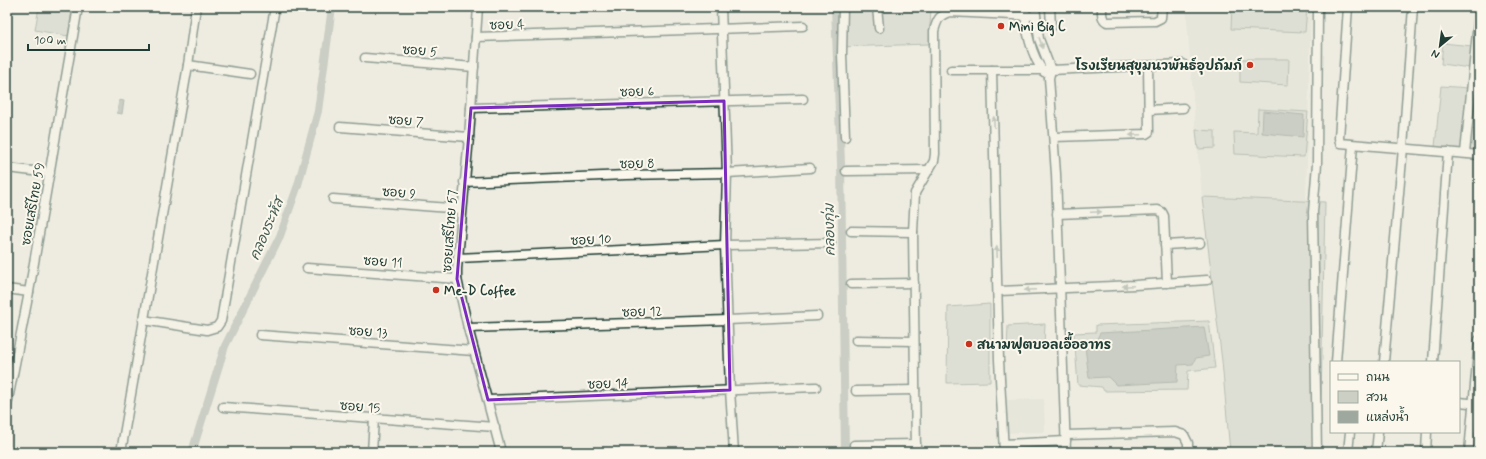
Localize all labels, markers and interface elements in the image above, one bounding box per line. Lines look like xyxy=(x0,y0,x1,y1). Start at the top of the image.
street label: ซอย 4 xyxy=(489,16,525,35)
place label: Mini Big C xyxy=(1009,19,1066,37)
marker: Mini Big C xyxy=(996,21,1006,31)
scale bar xyxy=(28,26,149,52)
north arrow xyxy=(1420,26,1460,66)
text: 100 m xyxy=(34,33,66,49)
one-way arrow xyxy=(1038,38,1044,50)
street label: ซอย 5 xyxy=(402,42,438,61)
text: N xyxy=(1429,46,1442,62)
place label: โรงเรียนสุขุมนวพันธ์อุปถัมภ์ xyxy=(1074,57,1242,75)
marker: โรงเรียนสุขุมนวพันธ์อุปถัมภ์ xyxy=(1245,60,1255,70)
street label: ซอย 6 xyxy=(620,83,655,102)
street label: ซอย 7 xyxy=(388,112,424,131)
one-way arrow xyxy=(990,116,997,128)
one-way arrow xyxy=(1129,131,1141,138)
street label: ซอย 8 xyxy=(619,156,655,173)
street label: ซอยเสรีไทย 59 xyxy=(16,161,49,247)
street label: ซอย 9 xyxy=(381,184,417,203)
street label: ซอยเสรีไทย 57 xyxy=(437,189,462,273)
water label: คลองระหัส xyxy=(246,193,289,263)
water label: คลองกุ่ม xyxy=(820,202,840,256)
one-way arrow xyxy=(1090,209,1103,215)
street label: ซอย 10 xyxy=(570,231,612,250)
one-way arrow xyxy=(994,246,1001,258)
street label: ซอย 11 xyxy=(363,253,403,272)
one-way arrow xyxy=(1122,282,1134,289)
place label: Me-D Coffee xyxy=(444,283,516,300)
marker: Me-D Coffee xyxy=(431,285,441,295)
one-way arrow xyxy=(1023,287,1036,293)
street label: ซอย 12 xyxy=(622,303,663,322)
street label: ซอย 13 xyxy=(348,323,388,342)
place label: สนามฟุตบอลเอื้ออาทร xyxy=(977,332,1111,354)
marker: สนามฟุตบอลเอื้ออาทร xyxy=(964,339,974,349)
legend xyxy=(1330,361,1460,433)
text: ถนน xyxy=(1366,370,1390,386)
street label: ซอย 14 xyxy=(587,375,629,394)
text: สวน xyxy=(1366,390,1387,406)
street label: ซอย 15 xyxy=(339,398,381,417)
text: แหล่งน้ำ xyxy=(1366,406,1409,426)

